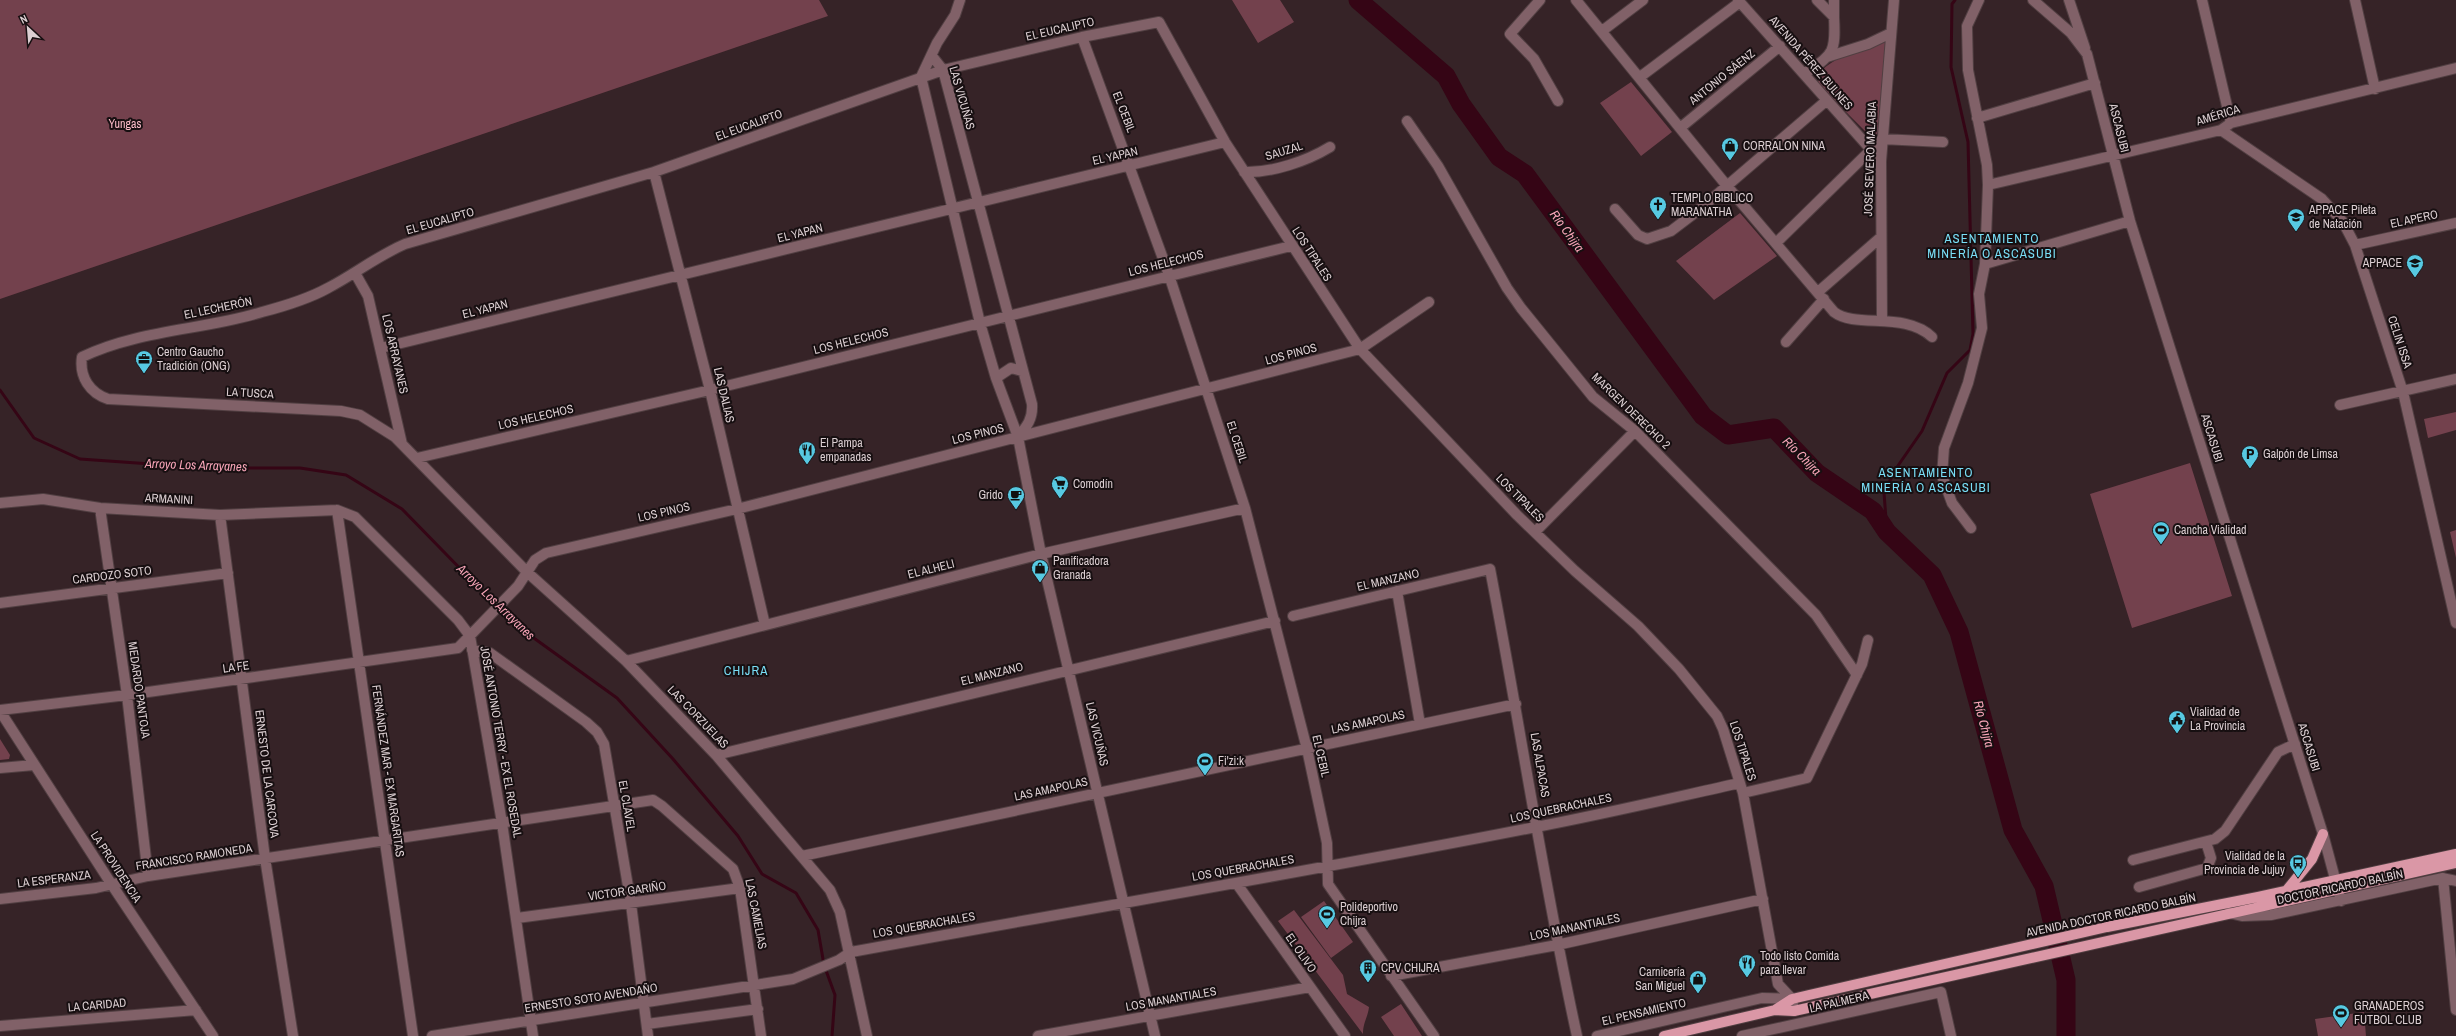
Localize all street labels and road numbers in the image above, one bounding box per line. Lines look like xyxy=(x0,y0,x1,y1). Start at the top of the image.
street label: AVENIDA PÉREZ BULNES xyxy=(1765,12,1857,114)
street label: EL EUCALIPTO xyxy=(1024,13,1096,45)
street label: ANTONIO SÁENZ xyxy=(1685,46,1758,109)
street label: LAS VICUÑAS xyxy=(945,65,979,132)
street label: EL CEBIL xyxy=(1109,89,1139,135)
street label: JOSÉ SEVERO MALABIA xyxy=(1860,101,1880,217)
street label: ASCASUBI xyxy=(2105,101,2133,154)
street label: AMÉRICA xyxy=(2193,101,2242,129)
street label: EL EUCALIPTO xyxy=(713,105,785,144)
street label: SAUZAL xyxy=(1263,138,1305,164)
street label: EL YAPAN xyxy=(1091,143,1139,169)
street label: EL EUCALIPTO xyxy=(404,204,476,238)
street label: EL APERO xyxy=(2389,206,2440,232)
street label: EL YAPAN xyxy=(776,220,824,246)
street label: LOS TIPALES xyxy=(1288,224,1336,285)
street label: LOS HELECHOS xyxy=(1127,246,1206,280)
street label: EL LECHERÓN xyxy=(183,293,253,323)
street label: EL YAPAN xyxy=(461,296,509,322)
street label: LOS ARRAYANES xyxy=(378,313,412,396)
street label: CELIN ISSA xyxy=(2384,314,2416,371)
street label: LOS HELECHOS xyxy=(812,324,891,358)
street label: LOS PINOS xyxy=(1263,339,1319,369)
street label: LAS DALIAS xyxy=(710,366,738,425)
street label: MARGEN DERECHO 2 xyxy=(1588,369,1674,453)
street label: LA TUSCA xyxy=(226,384,275,402)
street label: LOS HELECHOS xyxy=(497,400,576,433)
street label: ASCASUBI xyxy=(2197,411,2227,464)
street label: EL CEBIL xyxy=(1223,419,1251,465)
street label: LOS PINOS xyxy=(950,420,1006,448)
street label: LOS TIPALES xyxy=(1492,470,1548,526)
street label: ARMANINI xyxy=(144,490,193,508)
street label: LOS PINOS xyxy=(636,498,692,526)
street label: EL ALHELI xyxy=(906,555,956,583)
street label: CARDOZO SOTO xyxy=(71,562,153,588)
street label: EL MANZANO xyxy=(1355,565,1421,595)
street label: MEDARDO PANTOJA xyxy=(124,641,154,740)
street label: JOSÉ ANTONIO TERRY - EX EL ROSEDAL xyxy=(476,645,526,840)
street label: LA FE xyxy=(222,657,250,677)
street label: EL MANZANO xyxy=(959,658,1025,689)
street label: LAS CORZUELAS xyxy=(664,682,732,752)
street label: FERNÁNDEZ MAR - EX MARGARITAS xyxy=(368,684,408,859)
street label: LAS VICUÑAS xyxy=(1082,700,1112,768)
street label: LAS AMAPOLAS xyxy=(1330,706,1407,738)
street label: ERNESTO DE LA CARCOVA xyxy=(251,709,283,839)
street label: LOS TIPALES xyxy=(1726,719,1760,783)
street label: ASCASUBI xyxy=(2294,720,2324,773)
street label: LAS ALPACAS xyxy=(1526,731,1554,799)
street label: EL CEBIL xyxy=(1308,733,1334,779)
street label: LAS AMAPOLAS xyxy=(1013,773,1090,805)
street label: EL CLAVEL xyxy=(615,779,639,833)
street label: LOS QUEBRACHALES xyxy=(1509,789,1614,827)
street label: LA PROVIDENCIA xyxy=(87,828,145,906)
street label: FRANCISCO RAMONEDA xyxy=(135,840,254,874)
street label: LOS QUEBRACHALES xyxy=(1191,851,1296,885)
street label: DOCTOR RICARDO BALBÍN xyxy=(2276,866,2404,908)
street label: LA ESPERANZA xyxy=(16,867,92,891)
street label: VICTOR GARIÑO xyxy=(587,878,667,904)
street label: LAS CAMELIAS xyxy=(741,878,771,951)
street label: AVENIDA DOCTOR RICARDO BALBÍN xyxy=(2024,889,2197,941)
street label: LOS QUEBRACHALES xyxy=(872,908,977,942)
street label: LOS MANANTIALES xyxy=(1528,910,1622,944)
street label: EL OLIVO xyxy=(1282,930,1321,976)
street label: ERNESTO SOTO AVENDAÑO xyxy=(523,980,659,1016)
street label: LOS MANANTIALES xyxy=(1124,983,1218,1015)
street label: LA PALMERA xyxy=(1808,987,1871,1017)
street label: LA CARIDAD xyxy=(67,994,127,1016)
street label: EL PENSAMIENTO xyxy=(1600,994,1688,1029)

